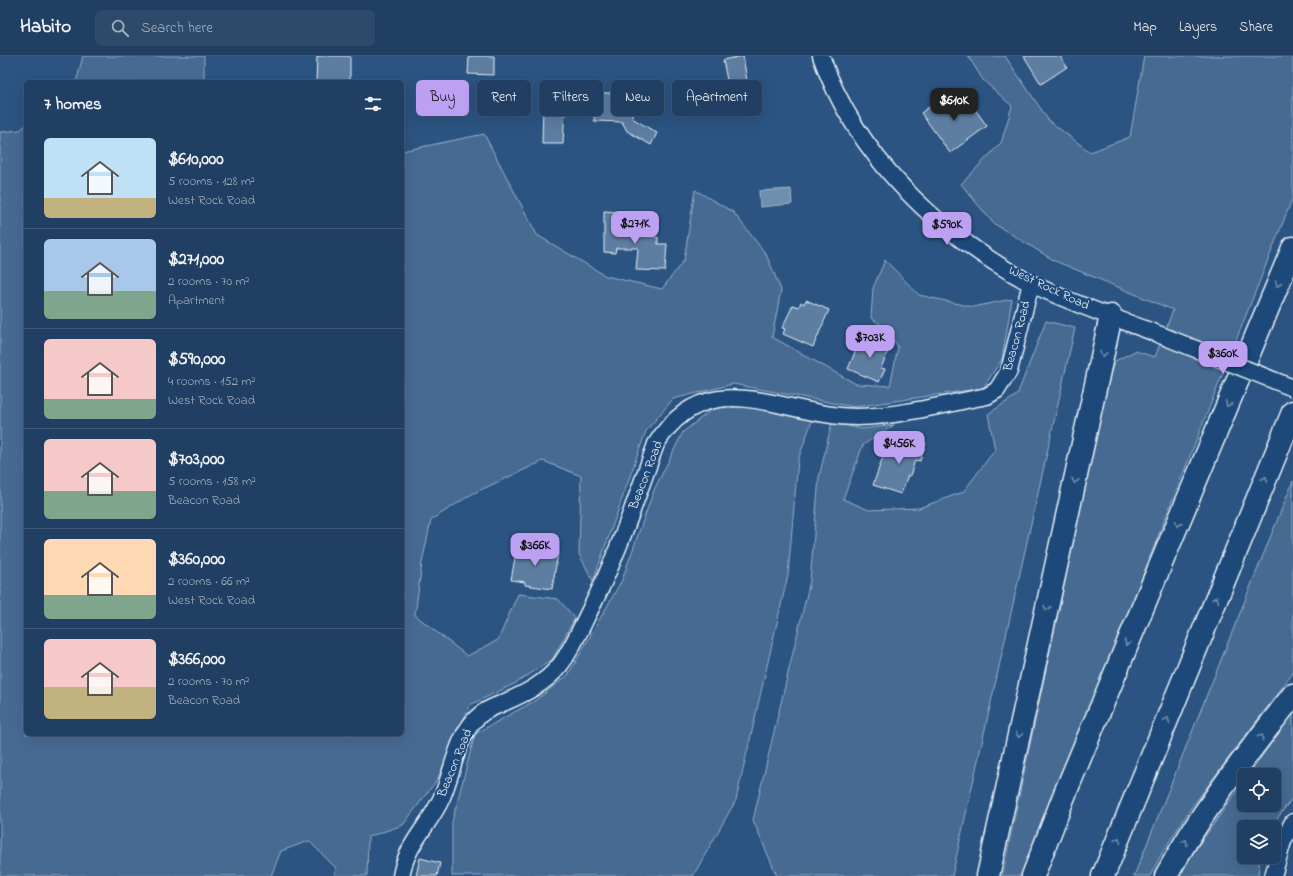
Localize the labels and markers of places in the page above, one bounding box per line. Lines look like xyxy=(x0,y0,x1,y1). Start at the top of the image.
pin: $610K xyxy=(926,88,982,122)
pin: $271K xyxy=(607,211,663,245)
pin: $590K xyxy=(919,212,975,246)
pin: $703K xyxy=(842,325,898,359)
pin: $360K xyxy=(1195,341,1251,375)
pin: $456K xyxy=(871,431,927,465)
pin: $366K xyxy=(507,533,563,567)

